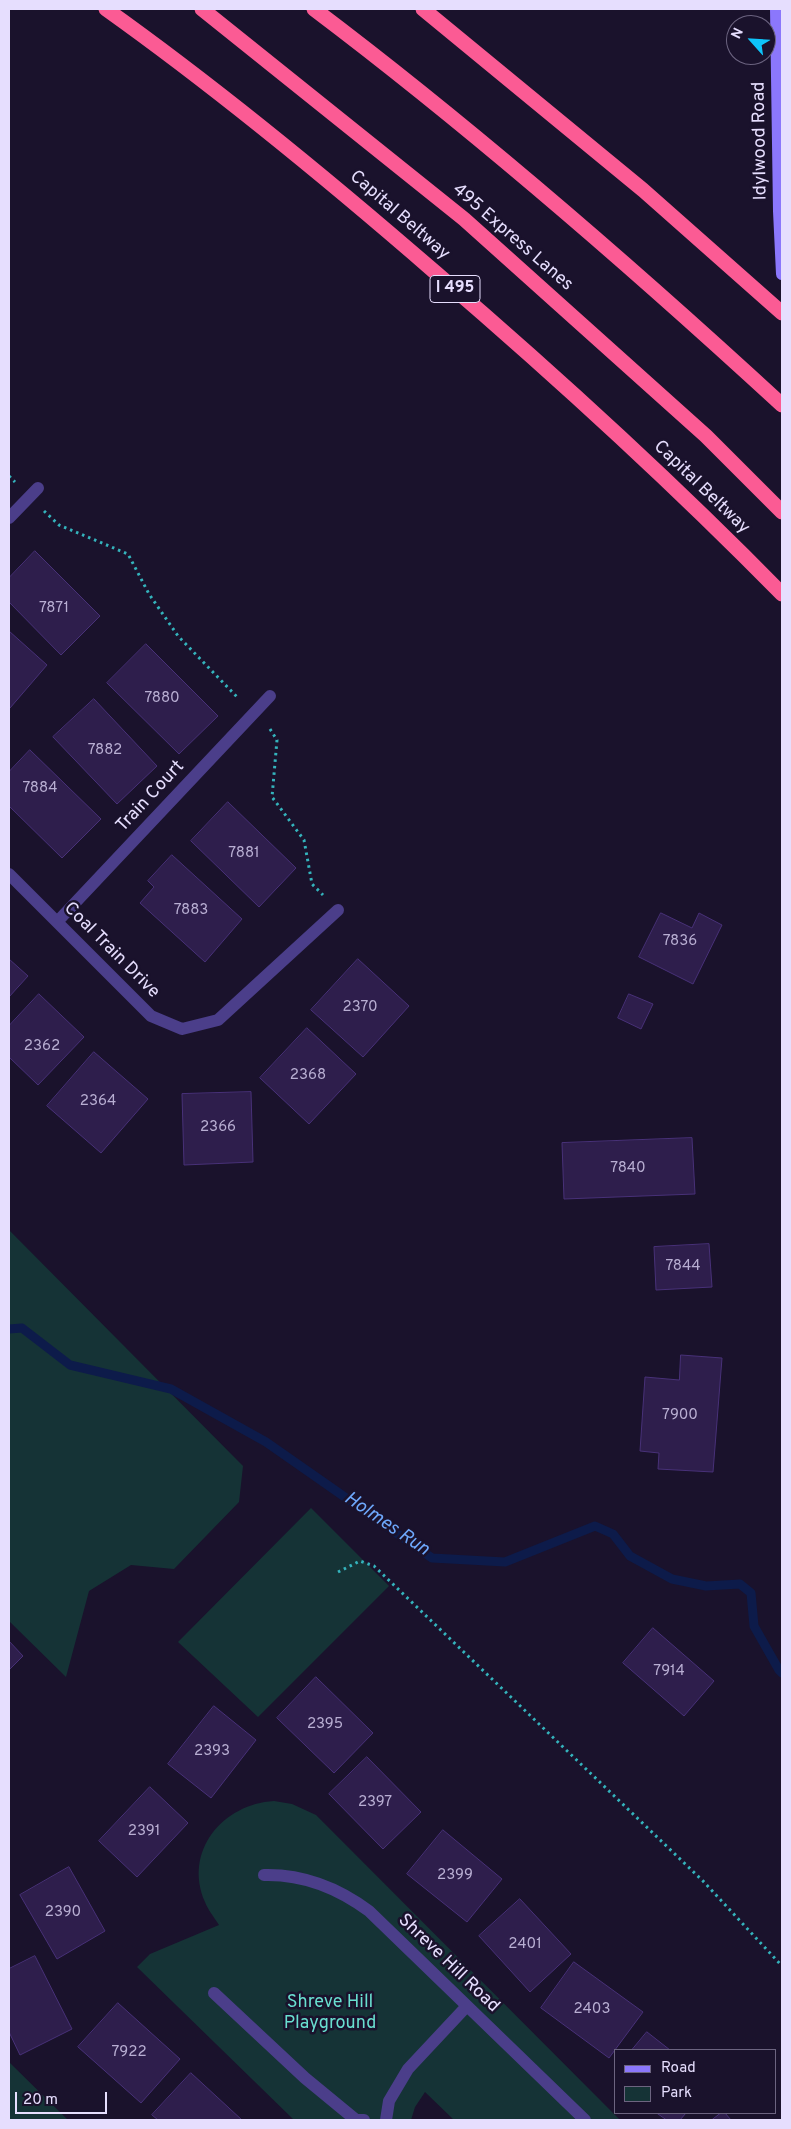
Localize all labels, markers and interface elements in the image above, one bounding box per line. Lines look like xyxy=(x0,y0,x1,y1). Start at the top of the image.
north arrow xyxy=(726,15,776,65)
text: N xyxy=(728,25,748,42)
street label: Idylwood Road xyxy=(749,81,773,201)
street label: Capital Beltway xyxy=(345,167,453,265)
street label: 495 Express Lanes xyxy=(447,180,577,296)
road number: I 495 xyxy=(430,276,480,302)
street label: Capital Beltway xyxy=(648,437,754,539)
house number: 7871 xyxy=(39,600,69,618)
house number: 7880 xyxy=(144,690,180,708)
house number: 7882 xyxy=(88,742,122,760)
street label: Train Court xyxy=(112,757,190,837)
house number: 7884 xyxy=(22,780,58,798)
house number: 7881 xyxy=(228,845,260,863)
street label: Coal Train Drive xyxy=(58,898,164,1004)
house number: 7883 xyxy=(174,902,208,920)
house number: 7836 xyxy=(663,933,697,951)
house number: 2370 xyxy=(342,999,378,1017)
house number: 2362 xyxy=(24,1038,60,1056)
house number: 2368 xyxy=(290,1067,326,1085)
house number: 2364 xyxy=(80,1093,116,1111)
house number: 2366 xyxy=(200,1119,236,1137)
house number: 7840 xyxy=(610,1160,646,1178)
house number: 7844 xyxy=(665,1258,701,1276)
house number: 7900 xyxy=(662,1407,698,1425)
water label: Holmes Run xyxy=(339,1488,433,1562)
house number: 7914 xyxy=(653,1663,685,1681)
house number: 2395 xyxy=(307,1716,343,1734)
house number: 2393 xyxy=(194,1743,230,1761)
house number: 2397 xyxy=(358,1794,392,1812)
house number: 2391 xyxy=(128,1823,160,1841)
house number: 2399 xyxy=(437,1867,473,1885)
house number: 2390 xyxy=(45,1904,81,1922)
street label: Shreve Hill Road xyxy=(393,1910,503,2018)
house number: 2401 xyxy=(508,1936,542,1954)
park label: Shreve Hill Playground xyxy=(284,1992,376,2035)
house number: 2403 xyxy=(573,2001,611,2019)
house number: 7922 xyxy=(111,2044,147,2062)
legend xyxy=(614,2049,776,2114)
text: Road xyxy=(661,2059,696,2078)
scale bar xyxy=(18,2082,110,2114)
text: Park xyxy=(661,2084,692,2103)
text: 20 m xyxy=(23,2091,58,2110)

